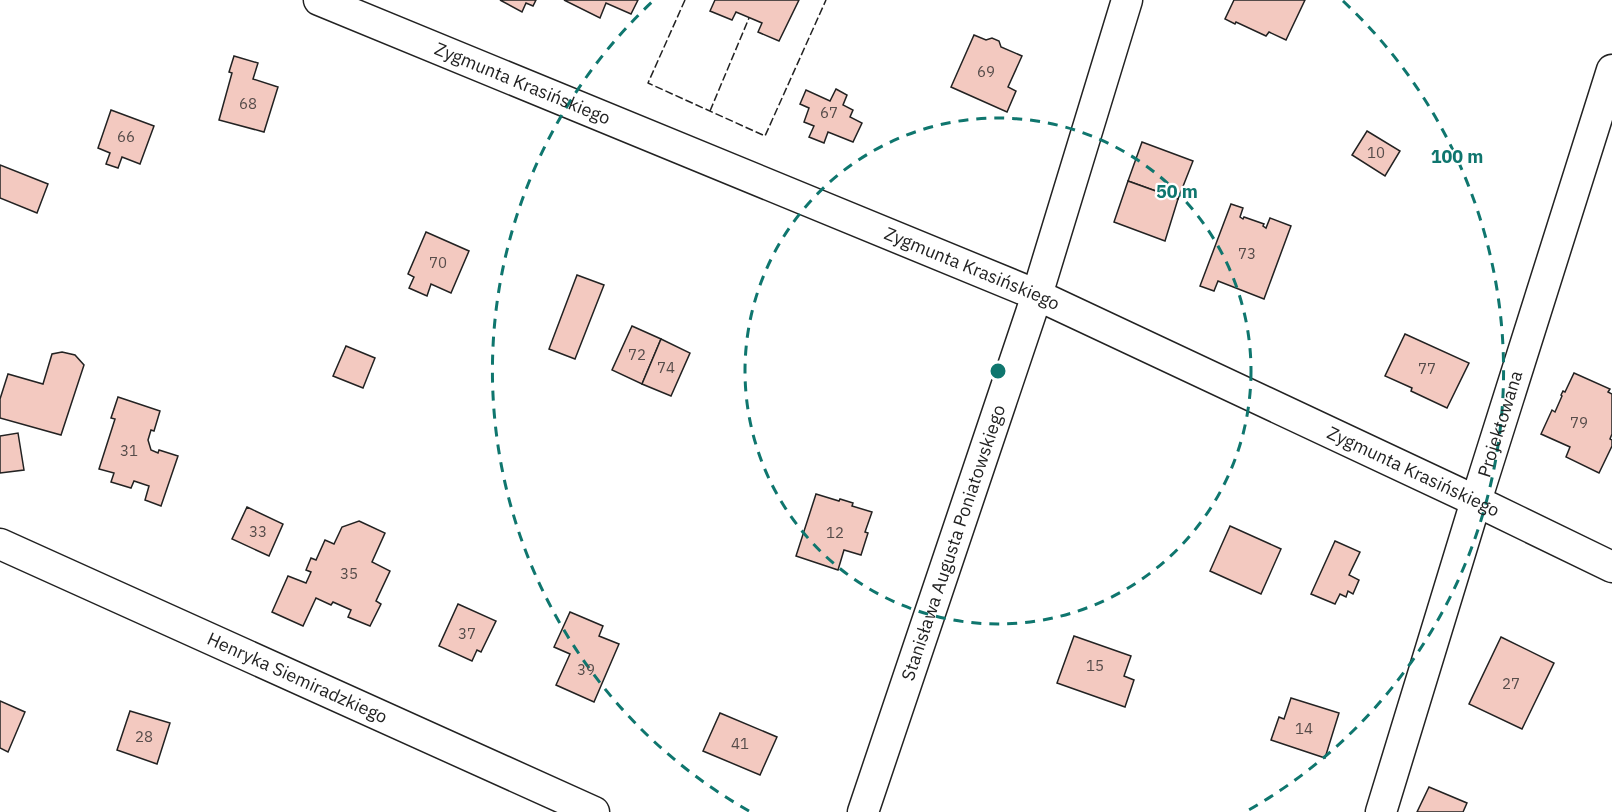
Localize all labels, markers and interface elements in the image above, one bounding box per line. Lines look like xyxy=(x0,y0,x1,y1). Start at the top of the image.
street label: Zygmunta Krasińskiego xyxy=(431,37,614,129)
house number: 69 xyxy=(977,62,995,81)
house number: 68 xyxy=(239,94,257,113)
house number: 67 xyxy=(820,103,838,122)
house number: 66 xyxy=(117,127,135,146)
house number: 10 xyxy=(1367,143,1385,162)
text: 100 m xyxy=(1431,145,1483,168)
text: 50 m xyxy=(1156,180,1198,203)
street label: Zygmunta Krasińskiego xyxy=(881,222,1064,315)
house number: 73 xyxy=(1238,244,1256,263)
house number: 70 xyxy=(429,253,447,272)
house number: 72 xyxy=(628,345,646,364)
house number: 74 xyxy=(657,358,675,377)
house number: 77 xyxy=(1418,359,1436,378)
centre of rings xyxy=(988,361,1008,381)
street label: Projektowana xyxy=(1472,367,1528,480)
street label: Stanisława Augusta Poniatowskiego xyxy=(896,402,1010,684)
house number: 79 xyxy=(1570,413,1588,432)
street label: Zygmunta Krasińskiego xyxy=(1324,421,1503,522)
house number: 31 xyxy=(120,441,138,460)
house number: 33 xyxy=(249,522,267,541)
house number: 12 xyxy=(826,523,844,542)
house number: 35 xyxy=(340,564,358,583)
house number: 37 xyxy=(458,624,476,643)
street label: Henryka Siemiradzkiego xyxy=(204,627,391,728)
house number: 15 xyxy=(1086,656,1104,675)
house number: 39 xyxy=(577,660,595,679)
house number: 27 xyxy=(1502,674,1520,693)
house number: 14 xyxy=(1295,719,1313,738)
house number: 28 xyxy=(135,727,153,746)
house number: 41 xyxy=(731,734,749,753)

